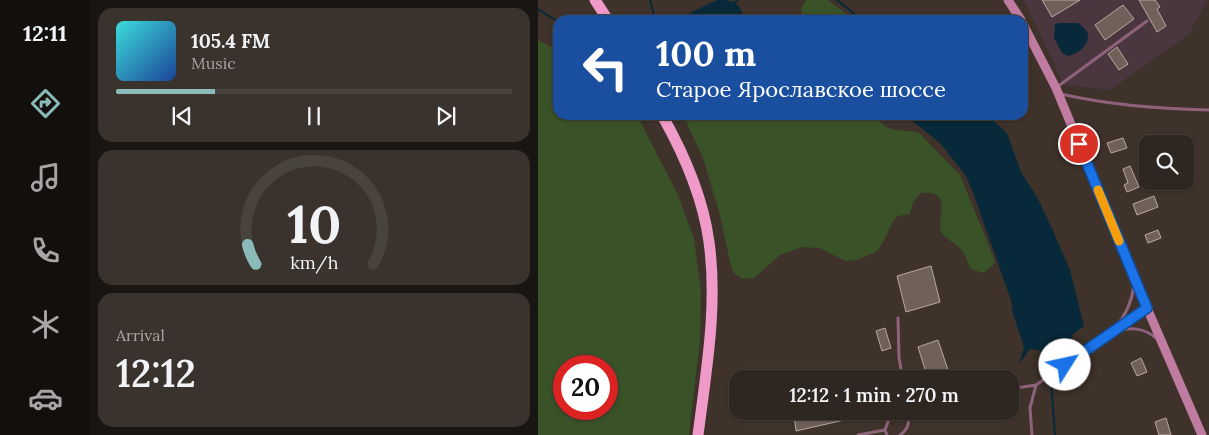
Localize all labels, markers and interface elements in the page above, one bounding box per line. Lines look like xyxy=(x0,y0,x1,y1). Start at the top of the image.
text: 12:11 xyxy=(23,19,67,47)
text: 105.4 FM xyxy=(191,29,270,53)
text: 100 m xyxy=(656,31,756,76)
icon: left xyxy=(573,35,638,100)
text: Music xyxy=(191,53,236,73)
text: Старое Ярославское шоссе xyxy=(656,75,946,103)
icon: directions xyxy=(28,86,63,121)
icon: previous xyxy=(168,102,196,130)
icon: pause xyxy=(300,102,328,130)
icon: next xyxy=(432,102,460,130)
pin xyxy=(1058,123,1100,165)
icon: arrive xyxy=(1065,130,1093,158)
map controls xyxy=(1139,135,1194,190)
button: search xyxy=(1139,135,1194,190)
icon: music xyxy=(28,160,63,195)
text: 10 xyxy=(287,191,341,257)
icon: phone xyxy=(28,233,63,268)
text: km/h xyxy=(290,251,338,274)
icon: climate xyxy=(28,307,63,342)
text: Arrival xyxy=(116,325,165,345)
position arrow xyxy=(1038,338,1090,390)
text: 12:12 xyxy=(116,349,196,397)
speed limit sign: 20 xyxy=(553,355,618,420)
icon: car xyxy=(28,381,63,416)
text: 12:12 · 1 min · 270 m xyxy=(789,383,959,407)

